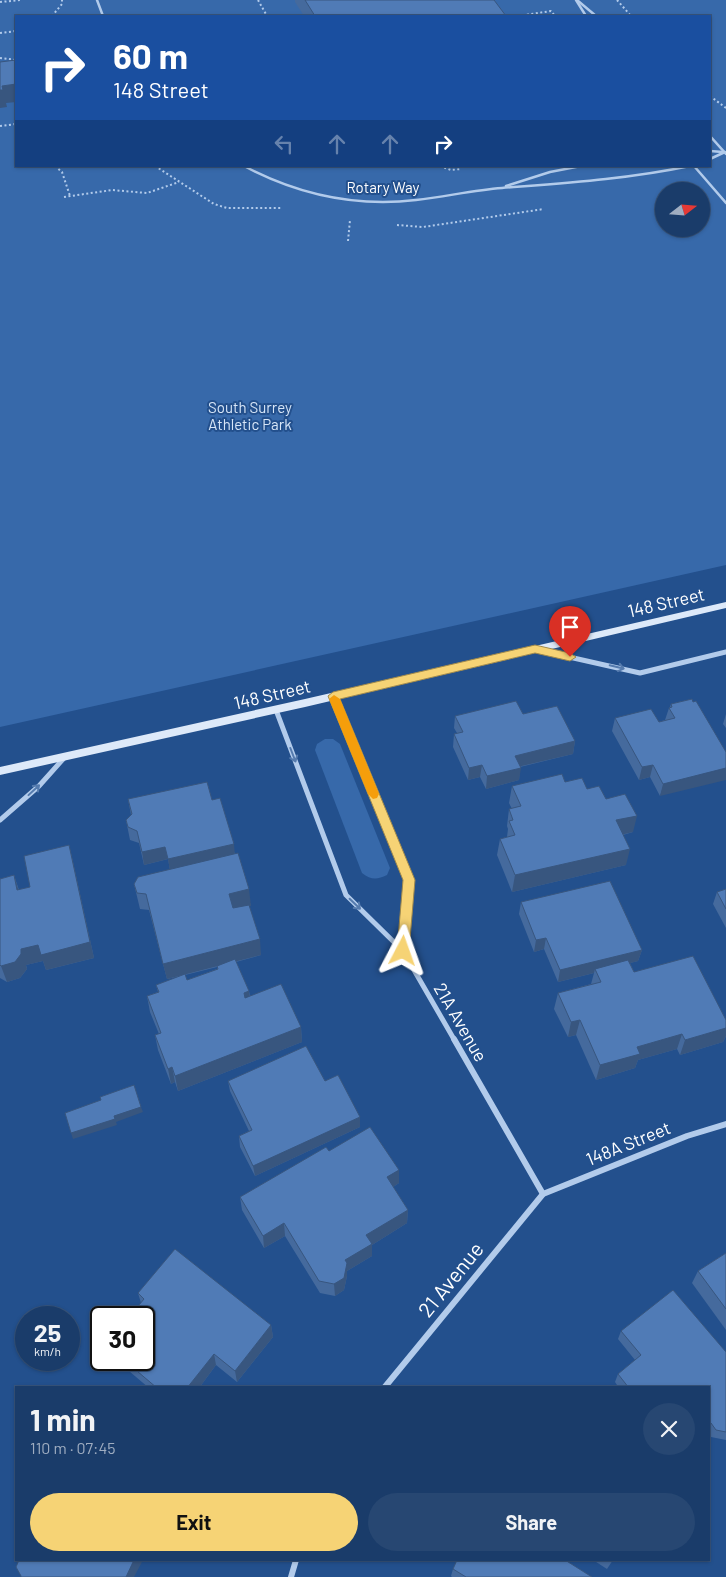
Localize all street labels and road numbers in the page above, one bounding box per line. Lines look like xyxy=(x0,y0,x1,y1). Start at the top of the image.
street label: Rotary Way xyxy=(346,178,420,196)
street label: 148 Street xyxy=(625,582,707,622)
street label: 148 Street xyxy=(231,674,313,714)
street label: 21A Avenue xyxy=(430,979,492,1065)
street label: 148A Street xyxy=(582,1116,674,1170)
street label: 21 Avenue xyxy=(412,1236,488,1322)

